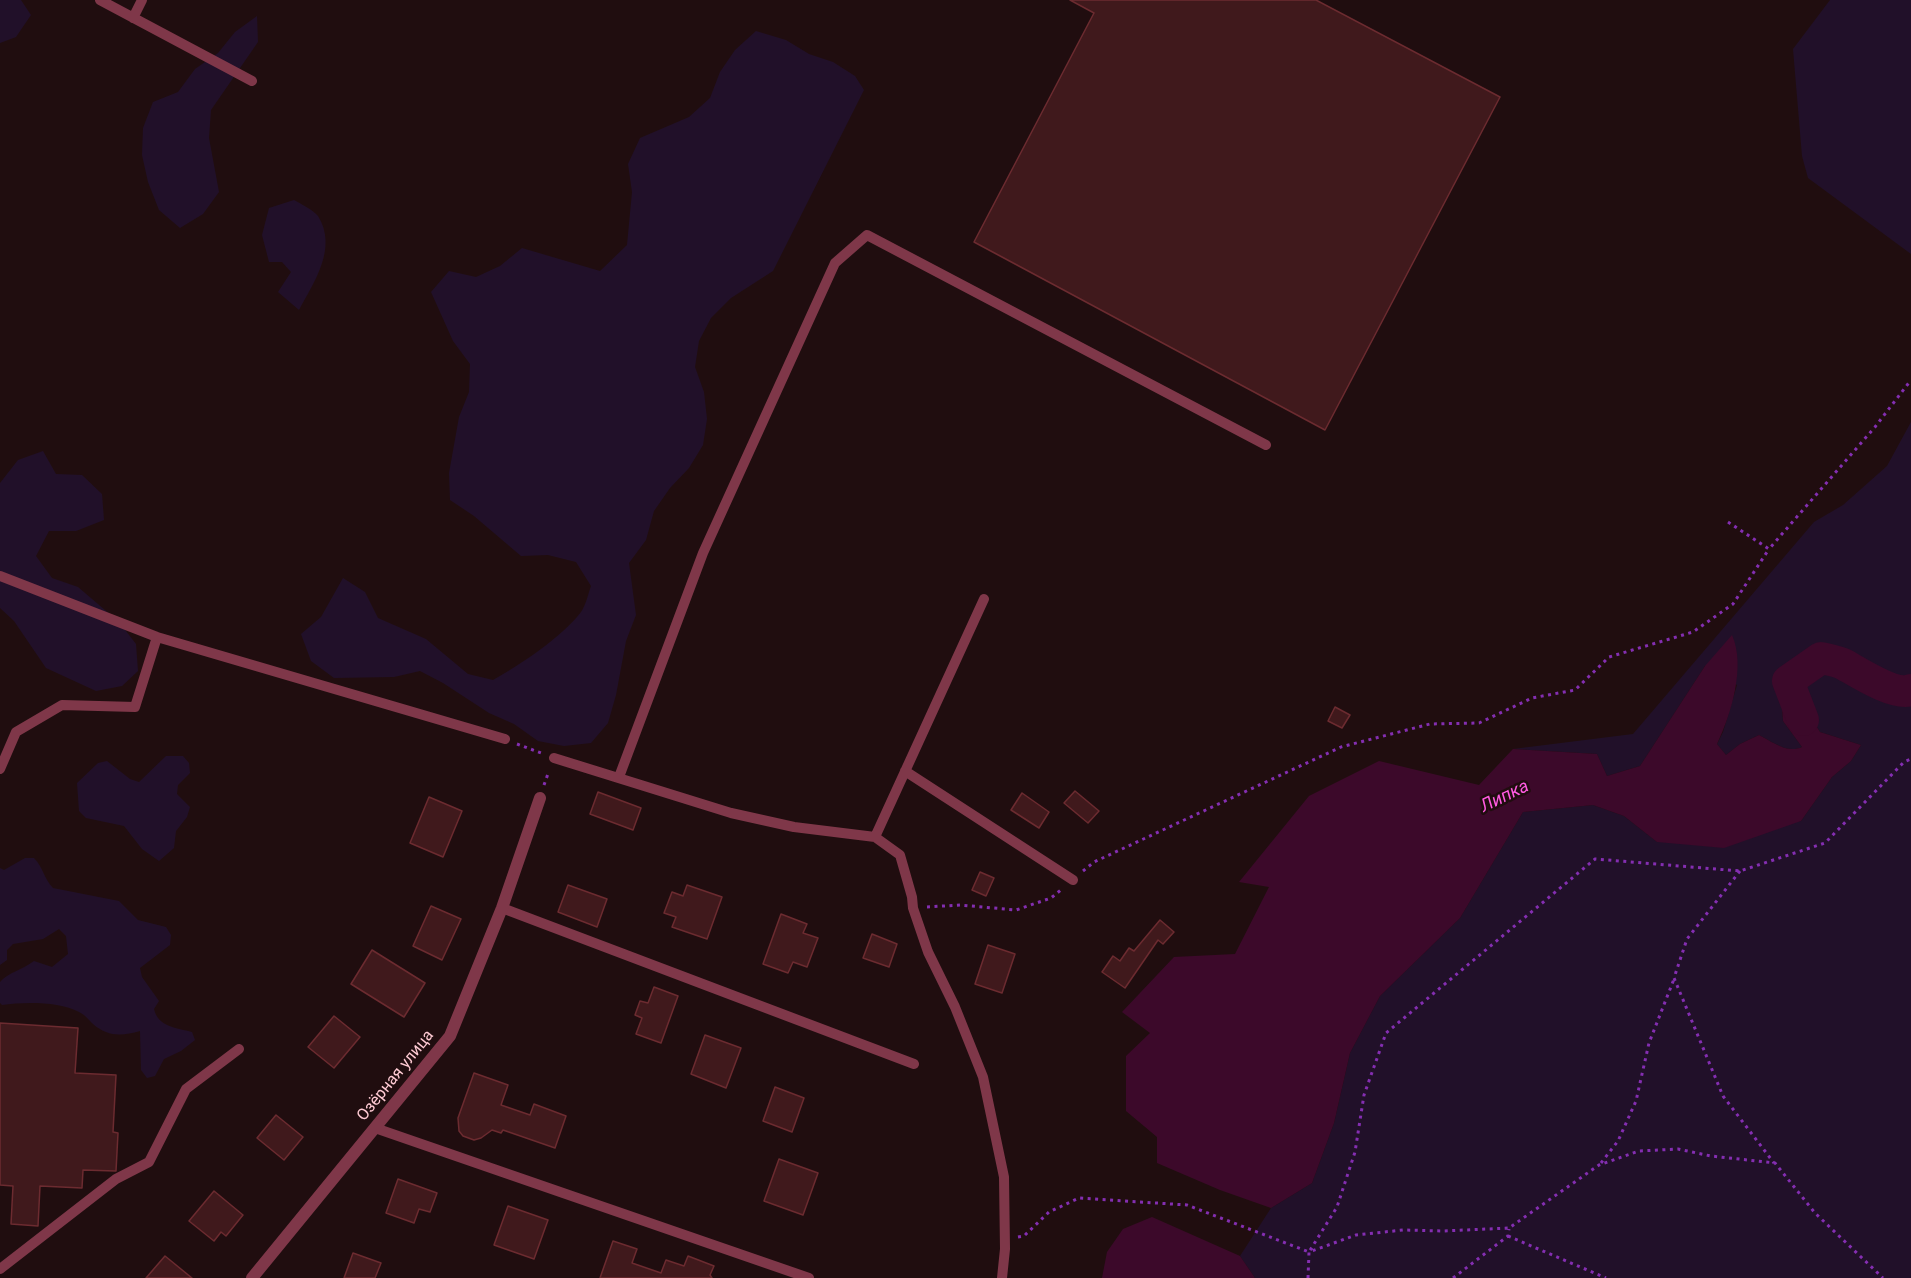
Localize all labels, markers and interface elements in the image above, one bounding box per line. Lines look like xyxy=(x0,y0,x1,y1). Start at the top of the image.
water label: Липка xyxy=(1477,776,1533,818)
street label: Озёрная улица xyxy=(354,1027,438,1125)

